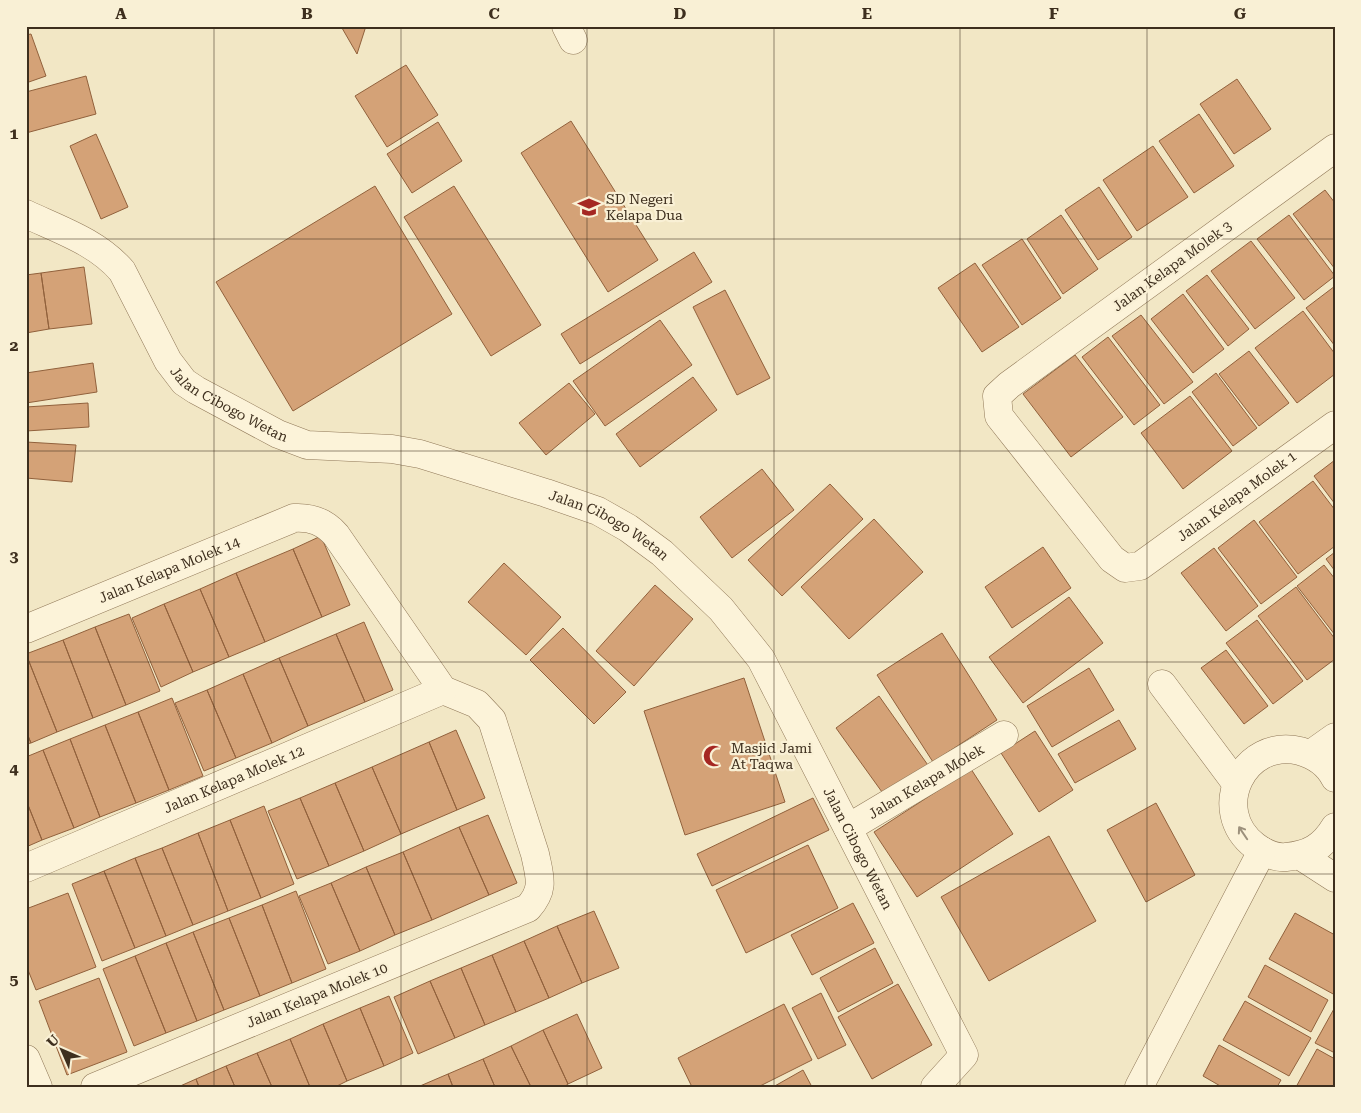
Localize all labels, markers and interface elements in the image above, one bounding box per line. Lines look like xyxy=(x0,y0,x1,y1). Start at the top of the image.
text: A xyxy=(115,4,127,23)
text: B xyxy=(301,4,313,23)
text: C xyxy=(488,4,500,23)
text: D xyxy=(674,4,687,23)
text: E xyxy=(862,4,872,23)
text: F xyxy=(1049,4,1059,23)
text: G xyxy=(1234,4,1247,23)
text: 1 xyxy=(10,124,19,143)
place label: SD Negeri Kelapa Dua xyxy=(606,191,683,223)
school or university icon: SD Negeri Kelapa Dua xyxy=(576,194,602,220)
street label: Jalan Kelapa Molek 3 xyxy=(1109,217,1235,315)
text: 2 xyxy=(10,336,19,355)
street label: Jalan Cibogo Wetan xyxy=(167,363,290,445)
street label: Jalan Kelapa Molek 1 xyxy=(1174,448,1300,544)
street label: Jalan Cibogo Wetan xyxy=(547,487,672,563)
street label: Jalan Kelapa Molek 14 xyxy=(96,533,242,606)
text: 3 xyxy=(10,547,19,566)
place label: Masjid Jami At Taqwa xyxy=(731,740,813,772)
street label: Jalan Kelapa Molek xyxy=(865,741,987,822)
street label: Jalan Kelapa Molek 12 xyxy=(161,742,307,816)
mosque icon: Masjid Jami At Taqwa xyxy=(701,743,727,769)
text: 4 xyxy=(10,759,19,778)
street label: Jalan Cibogo Wetan xyxy=(820,785,896,912)
one-way arrow xyxy=(1238,827,1248,841)
street label: Jalan Kelapa Molek 10 xyxy=(244,959,390,1031)
text: 5 xyxy=(10,970,19,989)
north arrow xyxy=(38,1026,88,1076)
text: U xyxy=(43,1031,62,1050)

